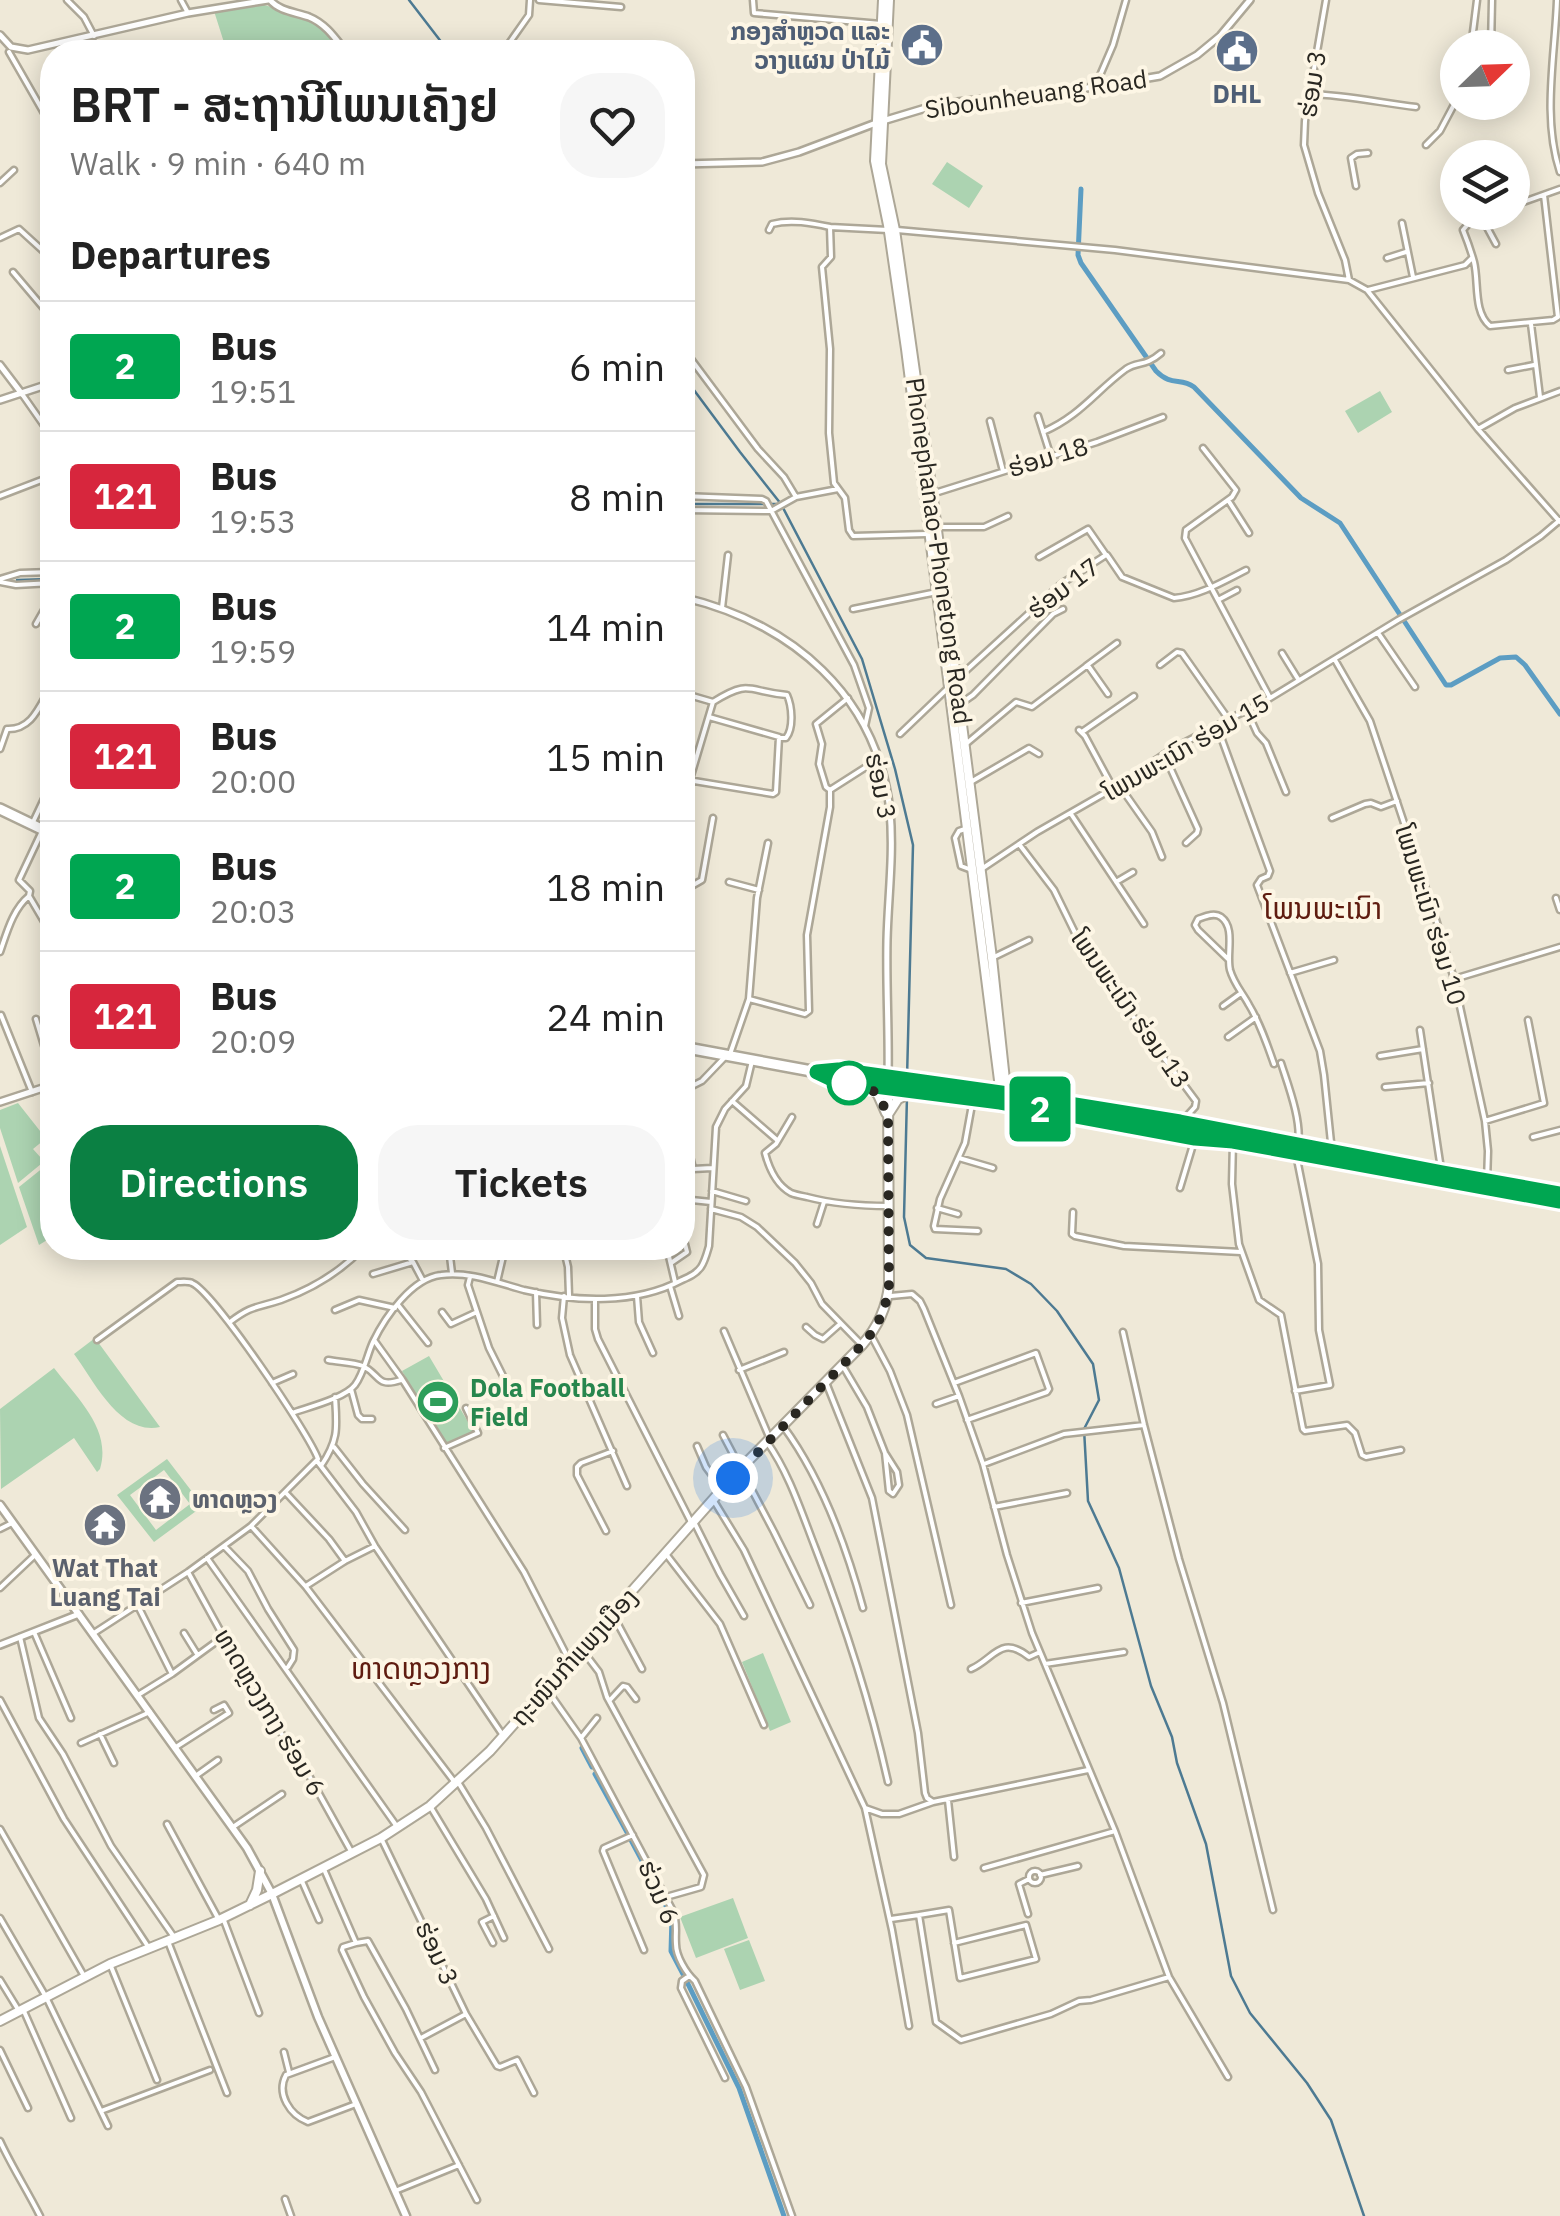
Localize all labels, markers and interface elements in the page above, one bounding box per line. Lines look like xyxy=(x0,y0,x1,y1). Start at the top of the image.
place label: ກອງສໍາຫຼວດ ແລະ ວາງແຜນ ປ່າໄມ້ xyxy=(730,14,891,76)
public building icon: ກອງສໍາຫຼວດ ແລະ ວາງແຜນ ປ່າໄມ້ xyxy=(899,22,945,68)
public building icon: DHL xyxy=(1214,28,1260,74)
north arrow xyxy=(1440,30,1530,120)
map controls xyxy=(1440,30,1530,230)
street label: ຮ່ອມ 3 xyxy=(1290,48,1333,120)
street label: Sibounheuang Road xyxy=(923,62,1149,125)
text: BRT - ສະຖານີໂພນເຄັງຢ xyxy=(70,73,499,135)
button: heart xyxy=(560,73,665,178)
place label: DHL xyxy=(1213,77,1261,110)
button: layers xyxy=(1440,140,1530,230)
text: Walk · 9 min · 640 m xyxy=(70,142,366,184)
text: Departures xyxy=(70,230,271,279)
text: Bus xyxy=(210,321,277,370)
text: 6 min xyxy=(569,342,665,391)
text: 2 xyxy=(114,343,136,389)
text: 19:51 xyxy=(210,370,296,412)
street label: Phonephanao-Phonetong Road xyxy=(899,375,980,726)
street label: ຮ່ອມ 18 xyxy=(1004,429,1092,484)
text: Bus xyxy=(210,451,277,500)
text: 8 min xyxy=(569,472,665,521)
text: 121 xyxy=(93,473,157,519)
text: 19:53 xyxy=(210,500,296,542)
street label: ຮ່ອມ 17 xyxy=(1020,550,1105,625)
text: Bus xyxy=(210,581,277,630)
text: 14 min xyxy=(546,602,665,651)
text: 2 xyxy=(114,603,136,649)
text: 19:59 xyxy=(210,630,296,672)
street label: ໂພນພະເນົາ ຮ່ອມ 15 xyxy=(1096,686,1275,808)
text: Bus xyxy=(210,711,277,760)
text: 15 min xyxy=(546,732,665,781)
text: 121 xyxy=(93,733,157,779)
street label: ຮ່ອມ 3 xyxy=(858,750,905,822)
text: 20:00 xyxy=(210,760,296,802)
street label: ໂພນພະເນົາ ຮ່ອມ 10 xyxy=(1388,820,1475,1009)
text: Bus xyxy=(210,841,277,890)
text: 18 min xyxy=(546,862,665,911)
text: 2 xyxy=(114,863,136,909)
district label: ໂພນພະເນົາ xyxy=(1262,888,1382,927)
text: 20:03 xyxy=(210,890,296,932)
street label: ໂພນພະເນົາ ຮ່ອມ 13 xyxy=(1064,922,1198,1095)
text: Bus xyxy=(210,971,277,1020)
text: 24 min xyxy=(546,992,665,1041)
text: 121 xyxy=(93,993,157,1039)
text: 20:09 xyxy=(210,1020,296,1062)
unlabelled marker xyxy=(828,1062,870,1104)
line badge: 2 xyxy=(1008,1076,1072,1142)
text: 2 xyxy=(1029,1086,1051,1132)
button: Directions xyxy=(70,1125,358,1240)
button: Tickets xyxy=(378,1125,665,1240)
place label: Dola Football Field xyxy=(470,1371,625,1433)
sports icon: Dola Football Field xyxy=(415,1379,461,1425)
your location xyxy=(708,1453,758,1503)
temple icon: ທາດຫຼວງ xyxy=(137,1476,183,1522)
place label: ທາດຫຼວງ xyxy=(192,1482,277,1515)
temple icon: Wat That Luang Tai xyxy=(82,1502,128,1548)
place label: Wat That Luang Tai xyxy=(49,1551,161,1613)
street label: ຖະໜົນກຳແພງເມືອງ xyxy=(503,1581,645,1733)
street label: ທາດຫຼວງກາງ ຮ່ອມ 6 xyxy=(207,1622,333,1802)
district label: ທາດຫຼວງກາງ xyxy=(351,1648,491,1687)
street label: ຮ່ວມ 6 xyxy=(631,1855,688,1929)
street label: ຮ່ອມ 3 xyxy=(408,1915,467,1990)

